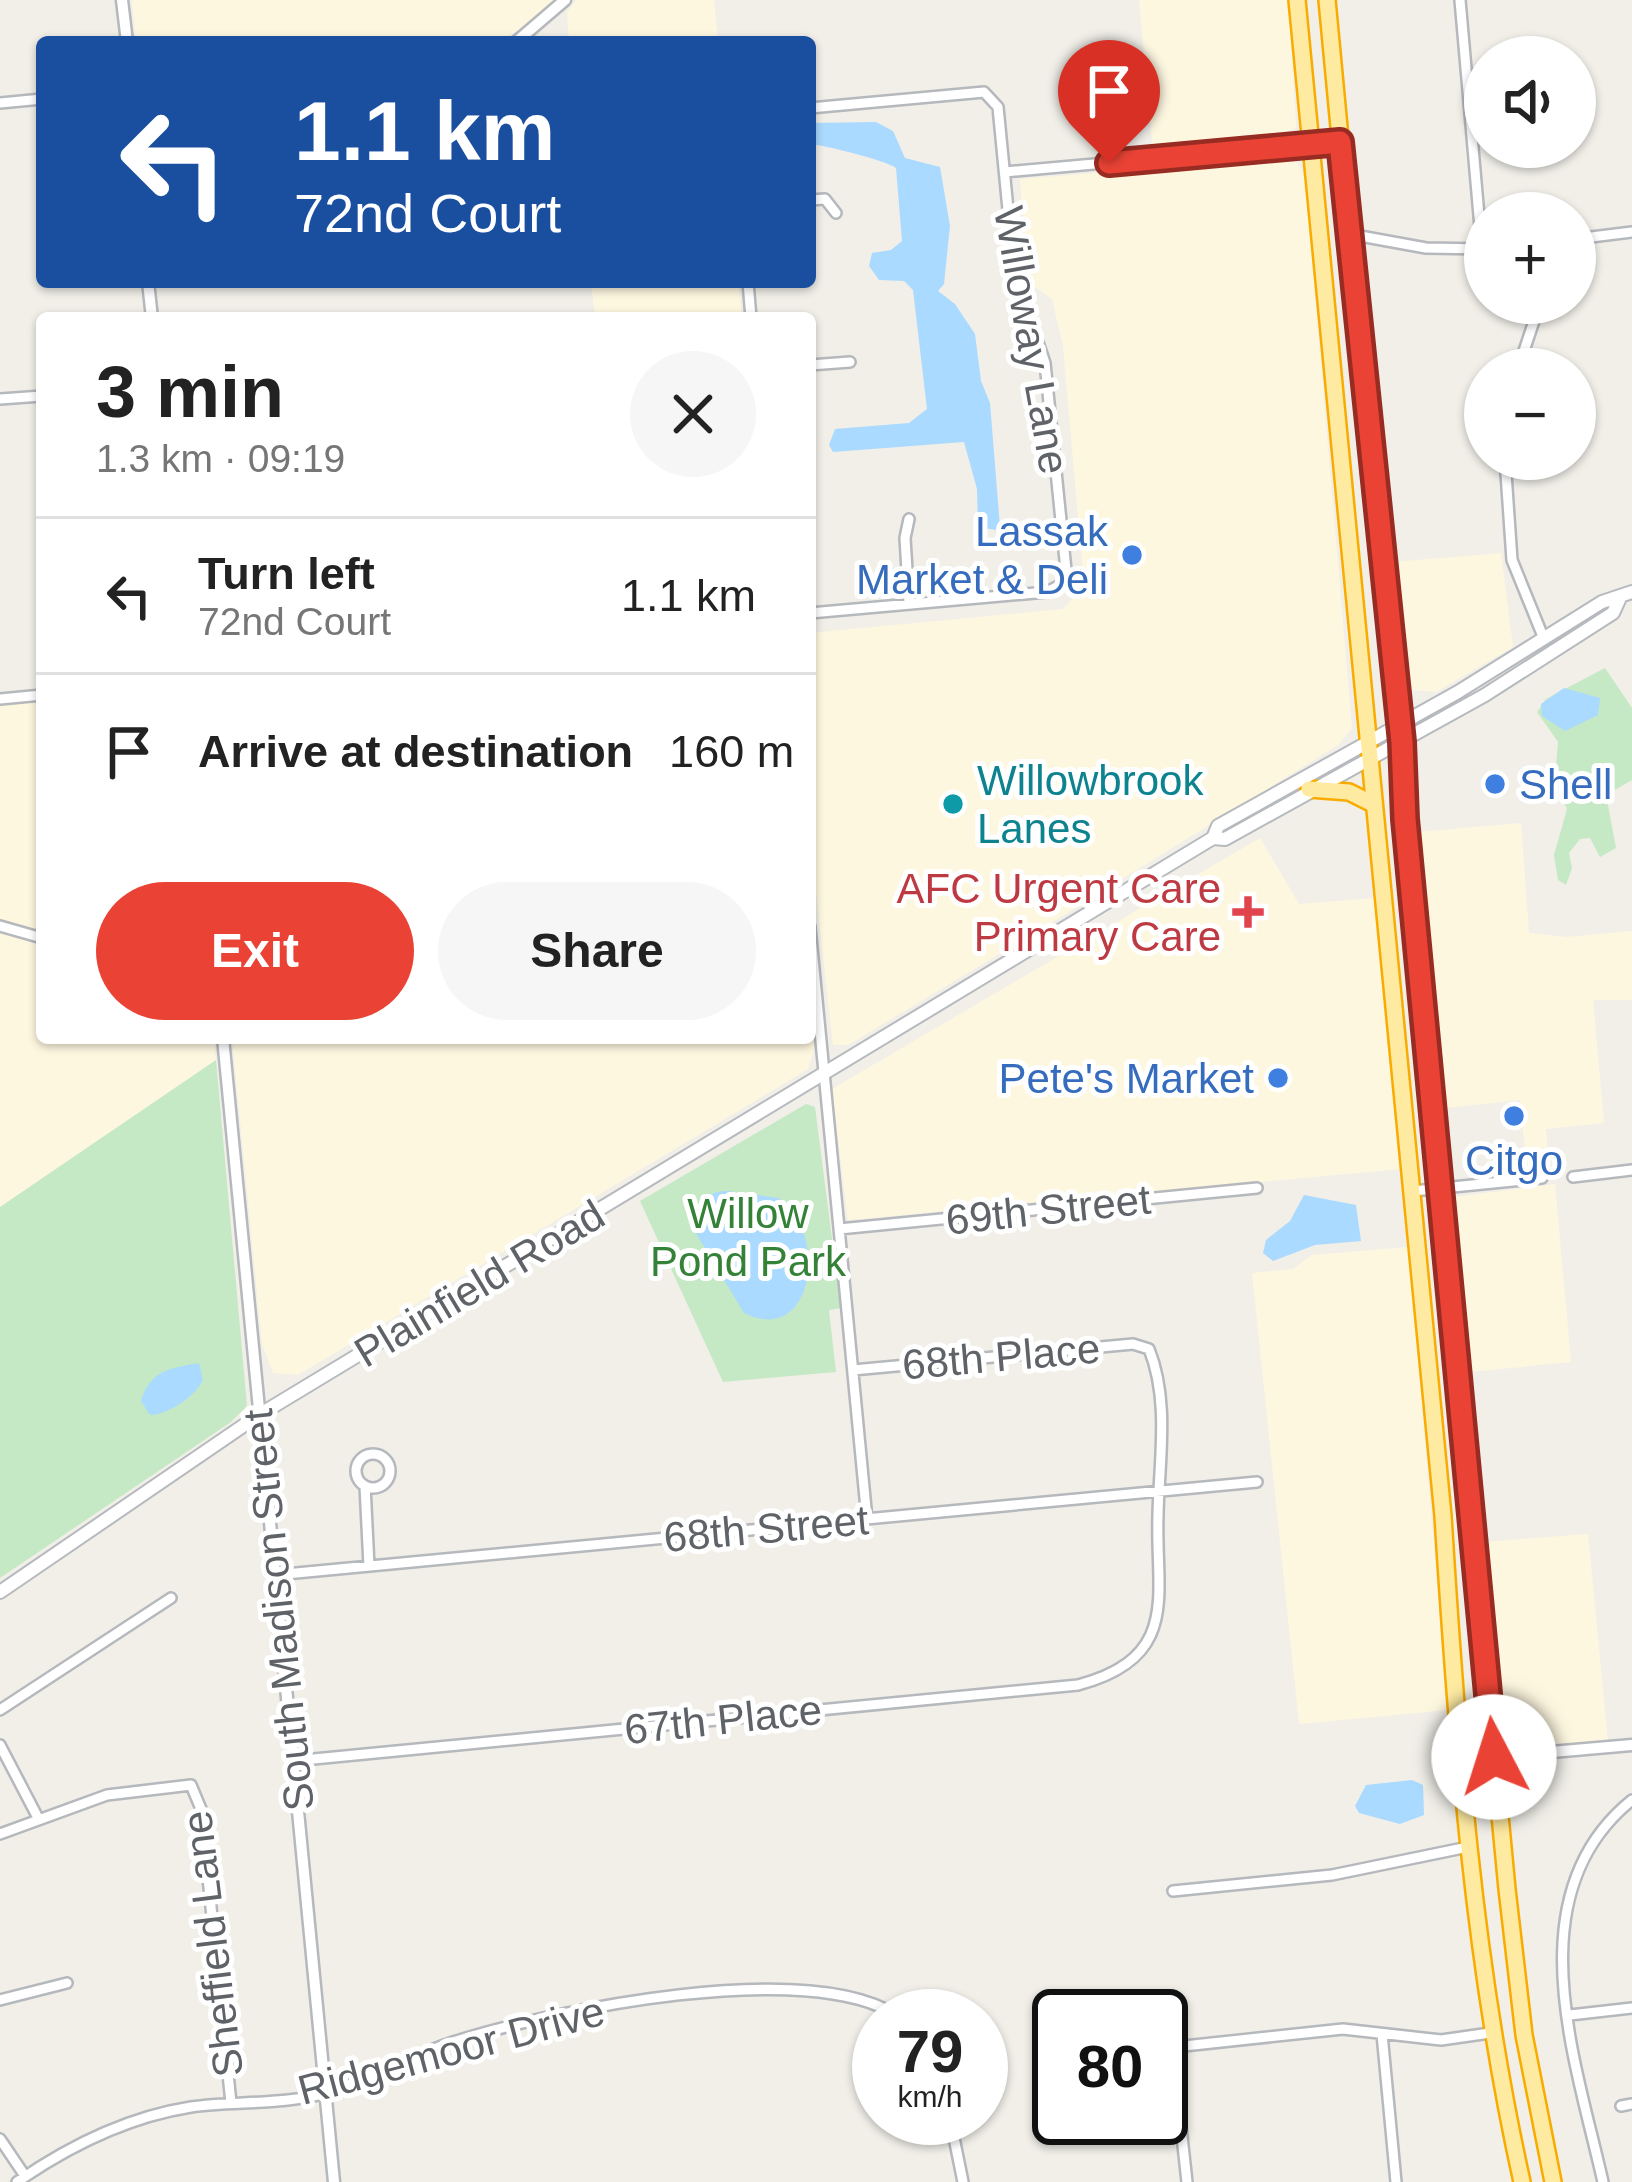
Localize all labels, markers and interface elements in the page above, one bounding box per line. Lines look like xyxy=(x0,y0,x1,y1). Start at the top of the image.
map controls xyxy=(1464,36,1596,480)
button: sound xyxy=(1464,36,1596,168)
pin xyxy=(1058,40,1160,163)
icon: arrive xyxy=(1076,58,1142,124)
icon: left xyxy=(96,84,252,240)
text: 1.1 km xyxy=(294,84,556,178)
text: 72nd Court xyxy=(294,183,561,243)
button: + xyxy=(1464,192,1596,324)
street label: Willoway Lane xyxy=(985,203,1078,478)
button: − xyxy=(1464,348,1596,480)
button: close xyxy=(630,351,756,477)
text: 3 min xyxy=(96,352,284,432)
text: 1.3 km · 09:19 xyxy=(96,437,345,480)
place label: Lassak Market & Deli xyxy=(856,508,1109,603)
marker: Lassak Market & Deli xyxy=(1119,542,1145,568)
text: Turn left xyxy=(198,548,375,599)
icon: left xyxy=(96,563,162,629)
text: 1.1 km xyxy=(621,570,756,621)
text: 72nd Court xyxy=(198,600,391,643)
icon: arrive xyxy=(96,719,162,785)
text: Arrive at destination xyxy=(198,726,633,777)
text: 160 m xyxy=(669,726,794,777)
place label: Willowbrook Lanes xyxy=(977,757,1204,852)
place label: Shell xyxy=(1519,761,1612,808)
marker: Shell xyxy=(1482,771,1508,797)
marker: Willowbrook Lanes xyxy=(940,791,966,817)
place label: AFC Urgent Care Primary Care xyxy=(897,865,1221,960)
button: Exit xyxy=(96,882,414,1020)
button: Share xyxy=(438,882,756,1020)
marker: AFC Urgent Care Primary Care xyxy=(1232,896,1264,928)
place label: Pete's Market xyxy=(999,1055,1254,1102)
marker: Pete's Market xyxy=(1265,1065,1291,1091)
marker: Citgo xyxy=(1501,1103,1527,1129)
place label: Citgo xyxy=(1465,1137,1563,1184)
street label: 69th Street xyxy=(943,1175,1153,1244)
park label: Willow Pond Park xyxy=(650,1190,847,1285)
street label: Plainfield Road xyxy=(346,1191,612,1376)
street label: 68th Place xyxy=(900,1324,1102,1389)
street label: South Madison Street xyxy=(234,1406,323,1813)
street label: 68th Street xyxy=(662,1496,871,1561)
street label: 67th Place xyxy=(622,1686,824,1753)
position arrow xyxy=(1431,1694,1557,1820)
street label: Sheffield Lane xyxy=(173,1808,252,2080)
street label: Ridgemoor Drive xyxy=(293,1987,609,2114)
speed limit sign: 80 xyxy=(1032,1989,1188,2145)
text: 79 xyxy=(897,2018,963,2085)
text: km/h xyxy=(897,2080,963,2113)

